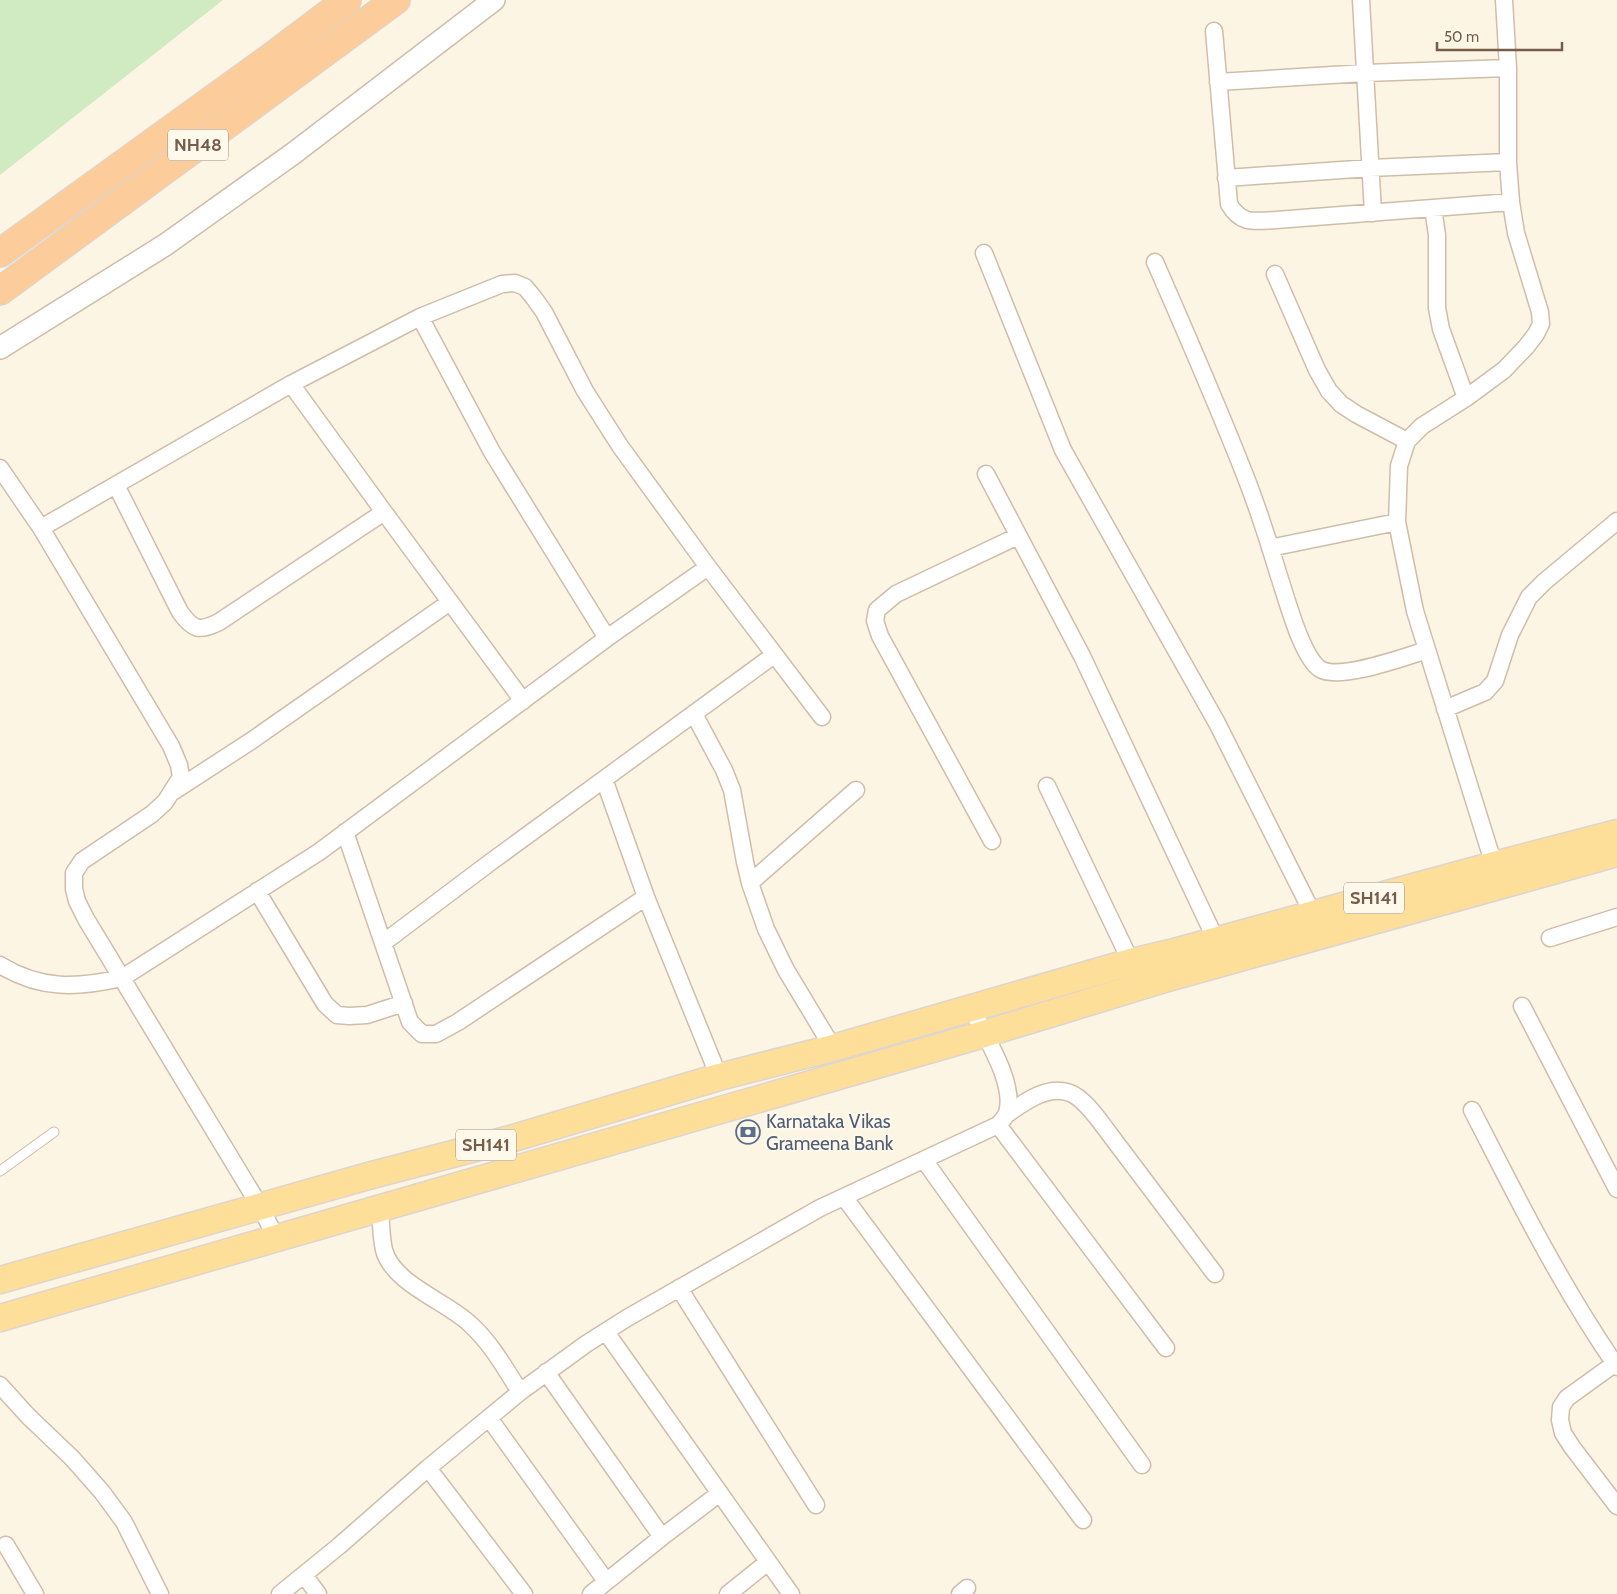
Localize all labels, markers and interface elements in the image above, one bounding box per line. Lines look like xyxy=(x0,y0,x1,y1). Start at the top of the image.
scale bar xyxy=(1437,20,1562,52)
text: 50 m xyxy=(1444,28,1479,46)
road number: NH48 xyxy=(168,130,228,160)
road number: SH141 xyxy=(1344,882,1404,914)
place label: Karnataka Vikas Grameena Bank xyxy=(766,1110,894,1155)
bank icon: Karnataka Vikas Grameena Bank xyxy=(735,1119,761,1145)
road number: SH141 xyxy=(456,1130,516,1160)

